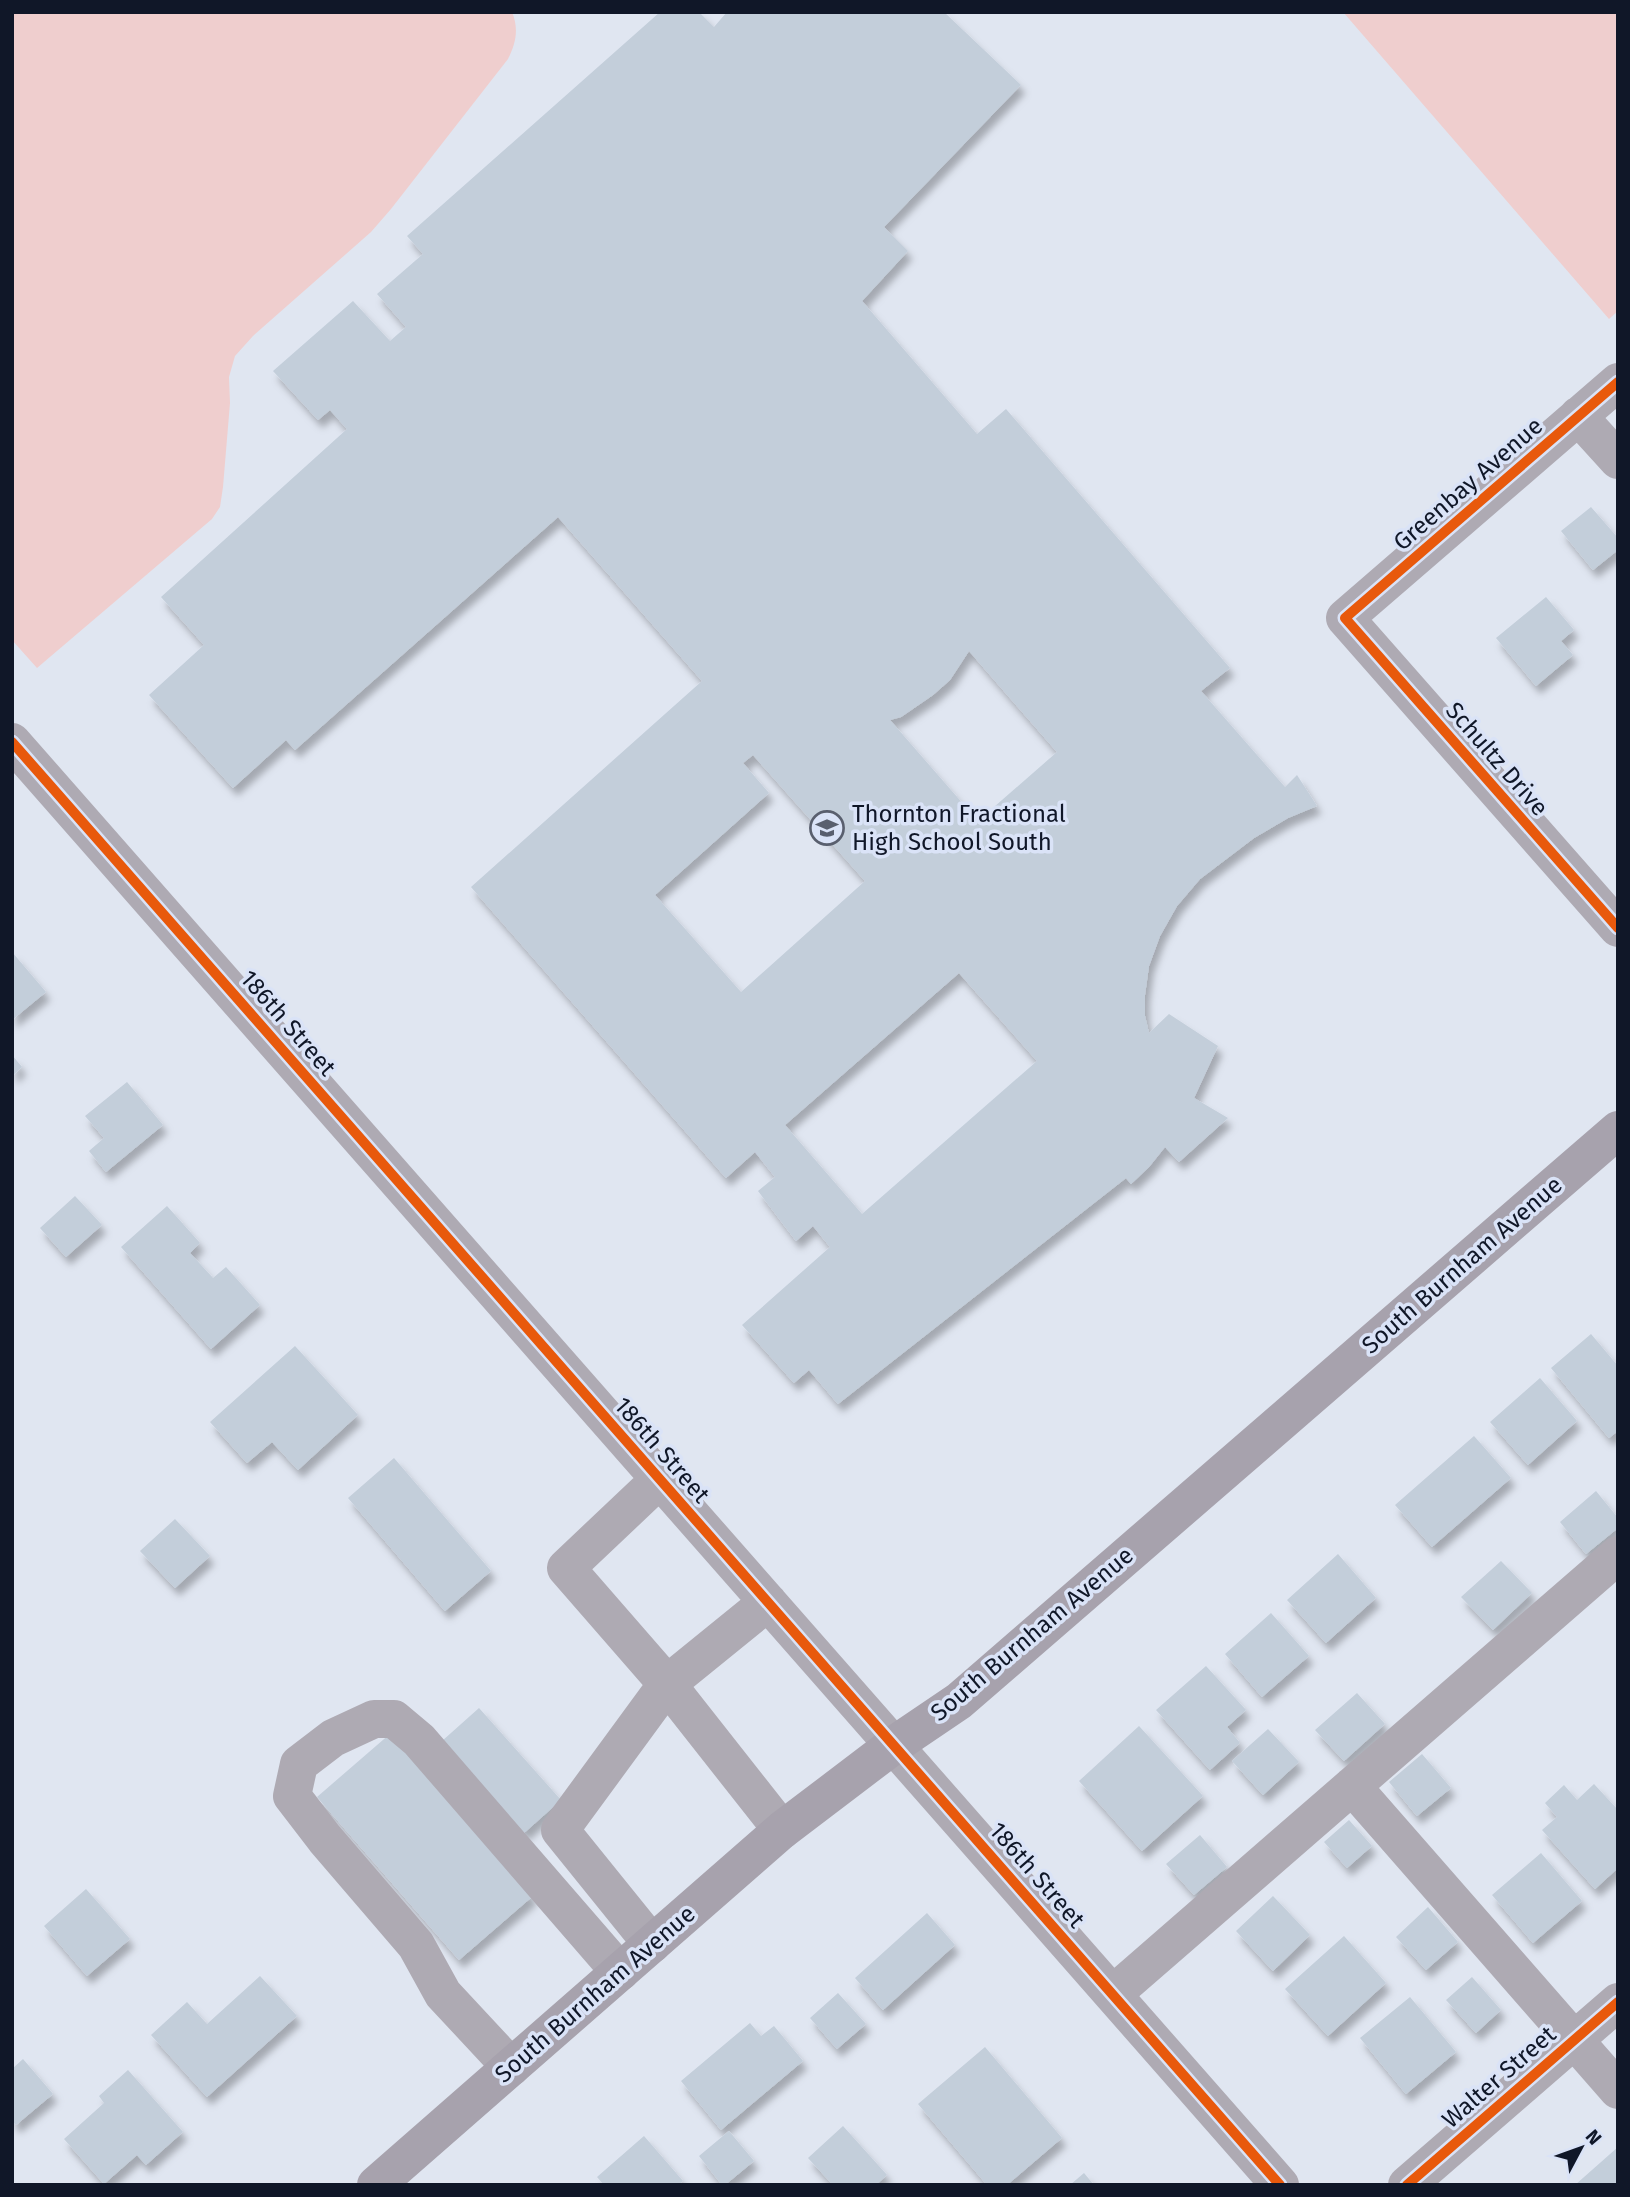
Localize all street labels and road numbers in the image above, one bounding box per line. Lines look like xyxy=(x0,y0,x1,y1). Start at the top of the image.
street label: Greenbay Avenue xyxy=(1388,412,1548,556)
street label: Schultz Drive xyxy=(1440,696,1554,822)
street label: 186th Street xyxy=(235,965,342,1082)
street label: South Burnham Avenue xyxy=(1356,1171,1568,1359)
street label: 186th Street xyxy=(609,1392,716,1509)
street label: South Burnham Avenue xyxy=(925,1541,1139,1727)
street label: 186th Street xyxy=(984,1817,1091,1934)
street label: South Burnham Avenue xyxy=(489,1900,701,2088)
street label: Walter Street xyxy=(1437,2020,1562,2134)

